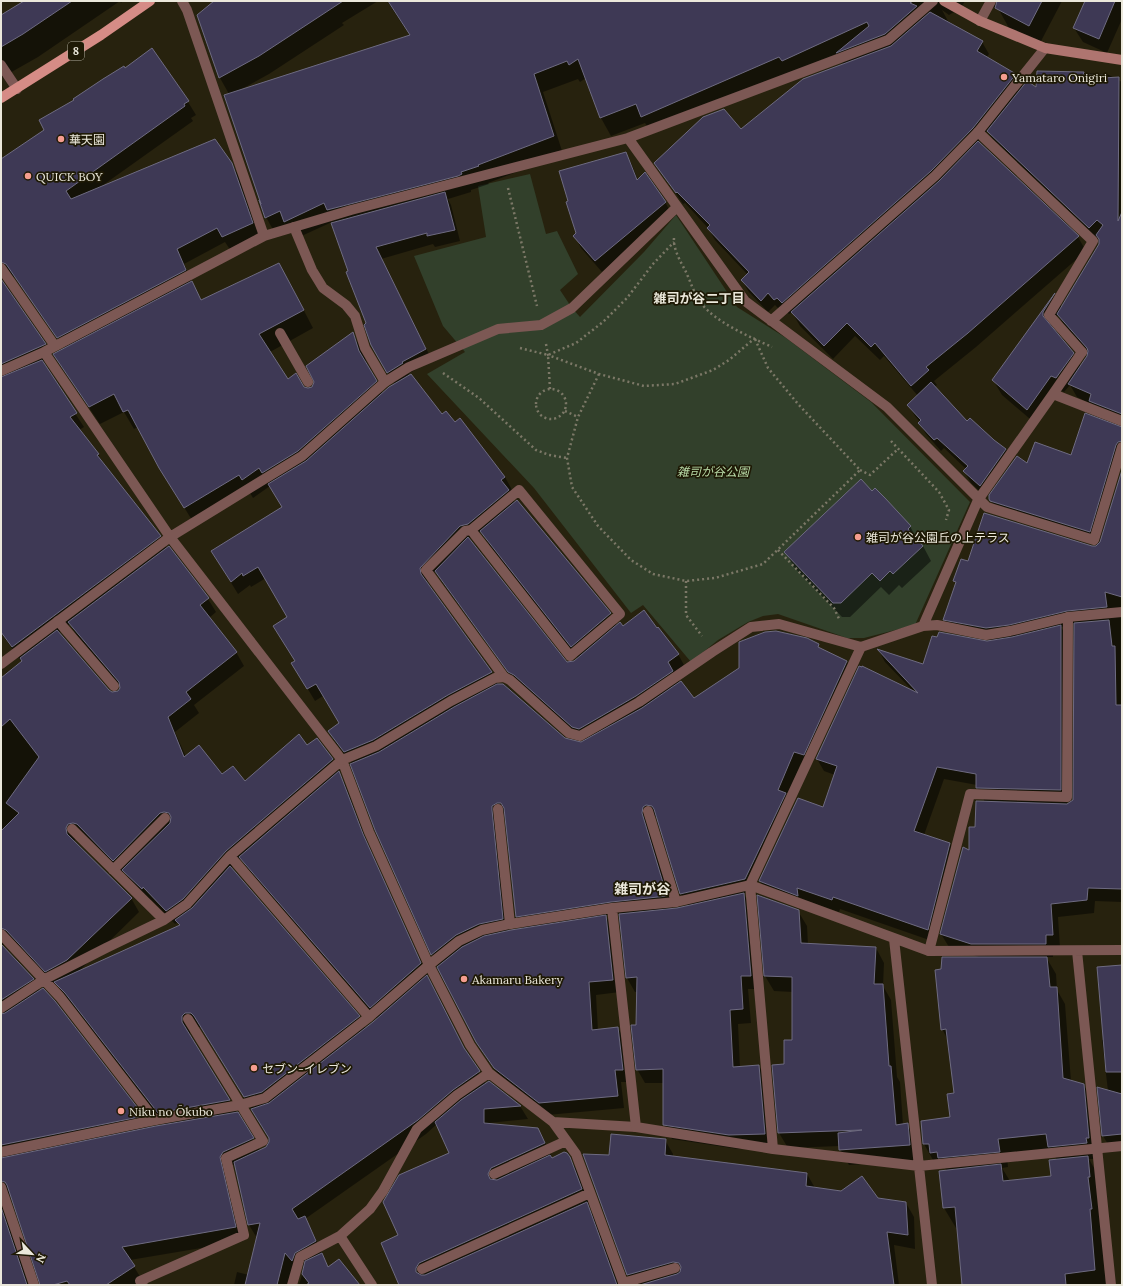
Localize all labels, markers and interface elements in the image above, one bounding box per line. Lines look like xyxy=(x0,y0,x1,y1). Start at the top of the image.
road number: 8 xyxy=(68,42,84,60)
place label: Yamataro Onigiri xyxy=(1011,70,1107,85)
marker: Yamataro Onigiri xyxy=(999,72,1009,82)
place label: 華天園 xyxy=(69,132,105,147)
marker: 華天園 xyxy=(56,134,66,144)
place label: QUICK BOY xyxy=(36,169,103,184)
marker: QUICK BOY xyxy=(23,171,33,181)
district label: 雑司が谷二丁目 xyxy=(653,290,745,307)
park label: 雑司が谷公園 xyxy=(677,464,751,479)
place label: 雑司が谷公園丘の上テラス xyxy=(866,530,1010,545)
marker: 雑司が谷公園丘の上テラス xyxy=(853,532,863,542)
district label: 雑司が谷 xyxy=(614,880,671,898)
place label: Akamaru Bakery xyxy=(471,972,564,987)
marker: Akamaru Bakery xyxy=(459,974,469,984)
place label: セブン-イレブン xyxy=(262,1061,352,1076)
marker: セブン-イレブン xyxy=(249,1063,259,1073)
place label: Niku no Ōkubo xyxy=(129,1104,213,1119)
marker: Niku no Ōkubo xyxy=(116,1106,126,1116)
north arrow xyxy=(12,1234,52,1274)
text: N xyxy=(33,1251,49,1266)

